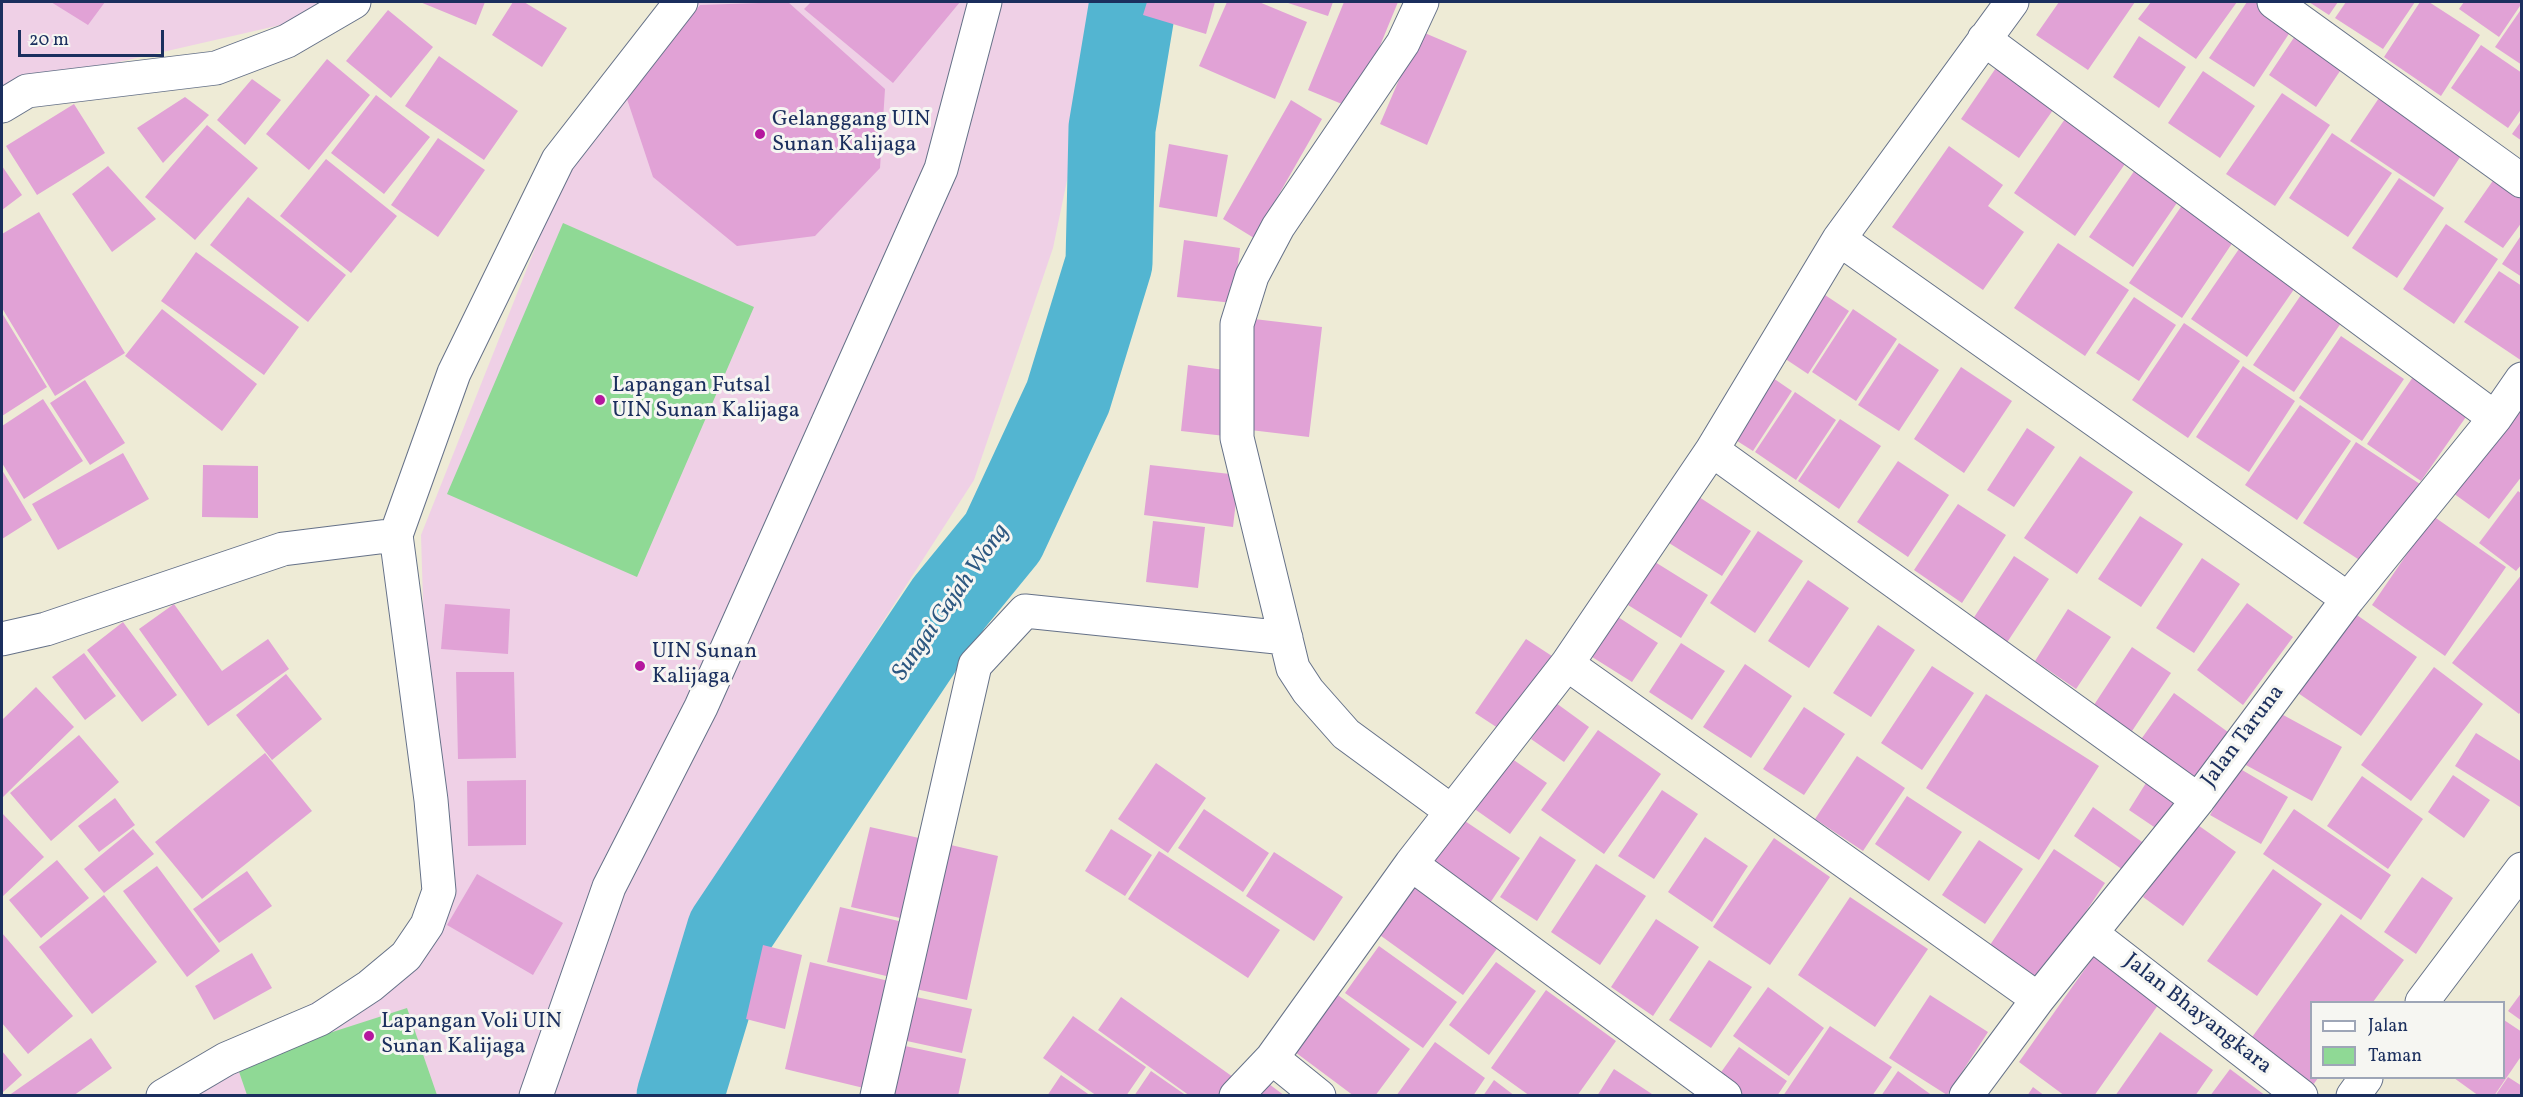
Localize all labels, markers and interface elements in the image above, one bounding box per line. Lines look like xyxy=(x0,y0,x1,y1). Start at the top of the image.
scale bar xyxy=(21,18,166,56)
text: 20 m xyxy=(29,28,69,53)
place label: Gelanggang UIN Sunan Kalijaga xyxy=(772,108,930,160)
marker: Gelanggang UIN Sunan Kalijaga xyxy=(753,127,767,141)
place label: Lapangan Futsal UIN Sunan Kalijaga xyxy=(612,374,800,426)
marker: Lapangan Futsal UIN Sunan Kalijaga xyxy=(593,393,607,407)
water label: Sungai Gajah Wong xyxy=(887,519,1017,687)
place label: UIN Sunan Kalijaga xyxy=(652,640,757,692)
marker: UIN Sunan Kalijaga xyxy=(633,659,647,673)
street label: Jalan Taruna xyxy=(2197,681,2291,793)
street label: Jalan Bhayangkara xyxy=(2118,949,2276,1081)
legend xyxy=(2310,1001,2505,1079)
place label: Lapangan Voli UIN Sunan Kalijaga xyxy=(381,1010,562,1062)
text: Jalan xyxy=(2368,1014,2408,1039)
marker: Lapangan Voli UIN Sunan Kalijaga xyxy=(362,1029,376,1043)
text: Taman xyxy=(2368,1044,2422,1069)

